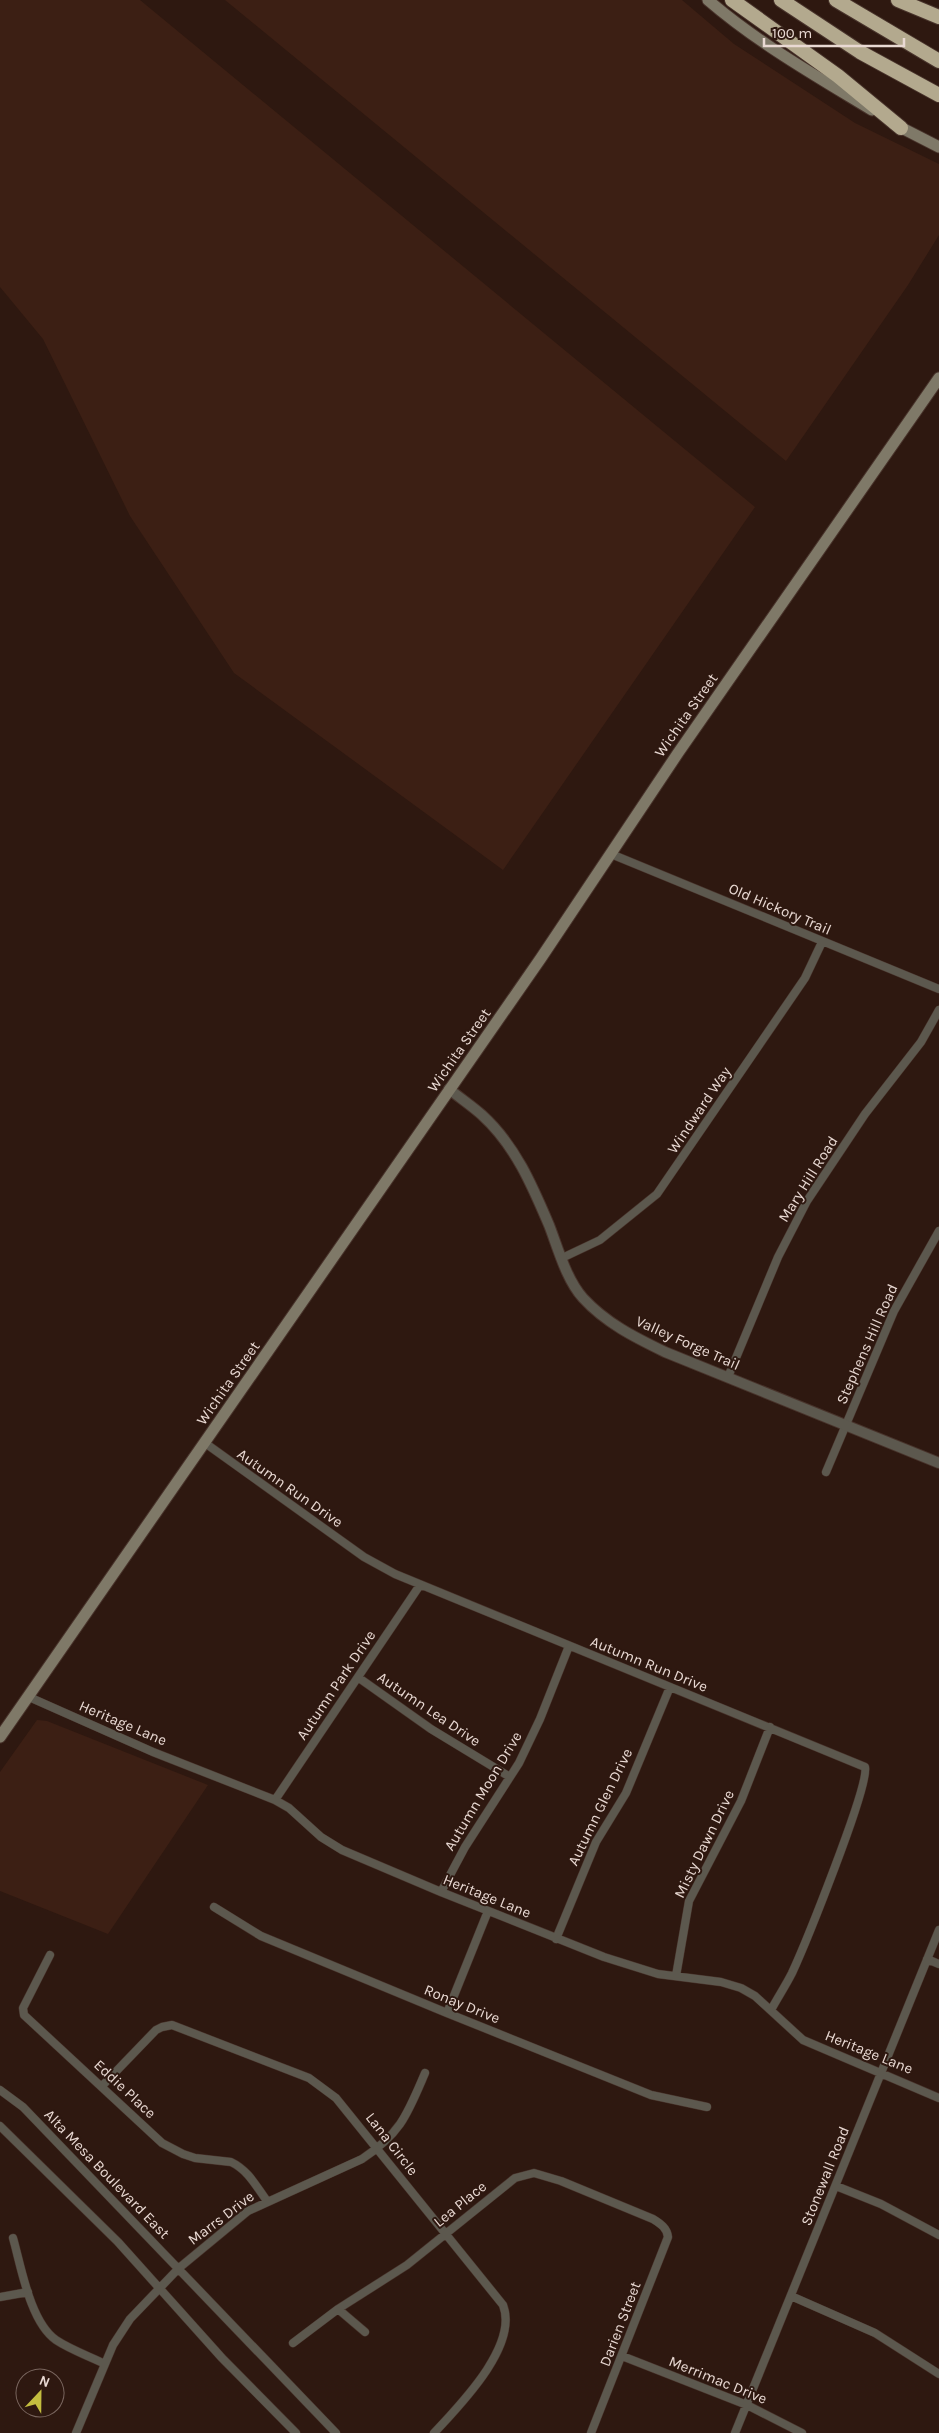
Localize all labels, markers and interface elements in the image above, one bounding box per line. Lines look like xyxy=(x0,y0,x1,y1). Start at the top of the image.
scale bar xyxy=(764,15,904,47)
text: 100 m xyxy=(772,24,812,42)
street label: Wichita Street xyxy=(651,669,722,760)
street label: Old Hickory Trail xyxy=(726,879,834,939)
street label: Wichita Street xyxy=(424,1004,495,1095)
street label: Windward Way xyxy=(663,1063,735,1157)
street label: Mary Hill Road xyxy=(774,1133,842,1225)
street label: Stephens Hill Road xyxy=(832,1281,902,1407)
street label: Valley Forge Trail xyxy=(633,1312,743,1374)
street label: Wichita Street xyxy=(193,1337,264,1428)
street label: Autumn Run Drive xyxy=(234,1445,346,1531)
street label: Autumn Park Drive xyxy=(293,1627,379,1743)
street label: Autumn Run Drive xyxy=(588,1632,710,1696)
street label: Autumn Lea Drive xyxy=(374,1668,484,1750)
street label: Heritage Lane xyxy=(77,1696,169,1750)
street label: Autumn Moon Drive xyxy=(440,1728,526,1854)
street label: Autumn Glen Drive xyxy=(564,1745,636,1869)
street label: Misty Dawn Drive xyxy=(670,1787,738,1901)
street label: Heritage Lane xyxy=(440,1870,534,1922)
street label: Ronay Drive xyxy=(421,1981,503,2027)
street label: Heritage Lane xyxy=(822,2026,916,2078)
street label: Eddie Place xyxy=(90,2056,160,2122)
street label: Alta Mesa Boulevard East xyxy=(41,2106,174,2243)
street label: Lana Circle xyxy=(362,2109,422,2179)
street label: Stonewall Road xyxy=(797,2124,853,2228)
street label: Lea Place xyxy=(430,2177,490,2231)
street label: Marrs Drive xyxy=(184,2187,258,2249)
street label: Darien Street xyxy=(596,2279,645,2369)
street label: Merrimac Drive xyxy=(666,2352,770,2408)
north arrow xyxy=(15,2368,65,2418)
text: N xyxy=(37,2372,53,2391)

